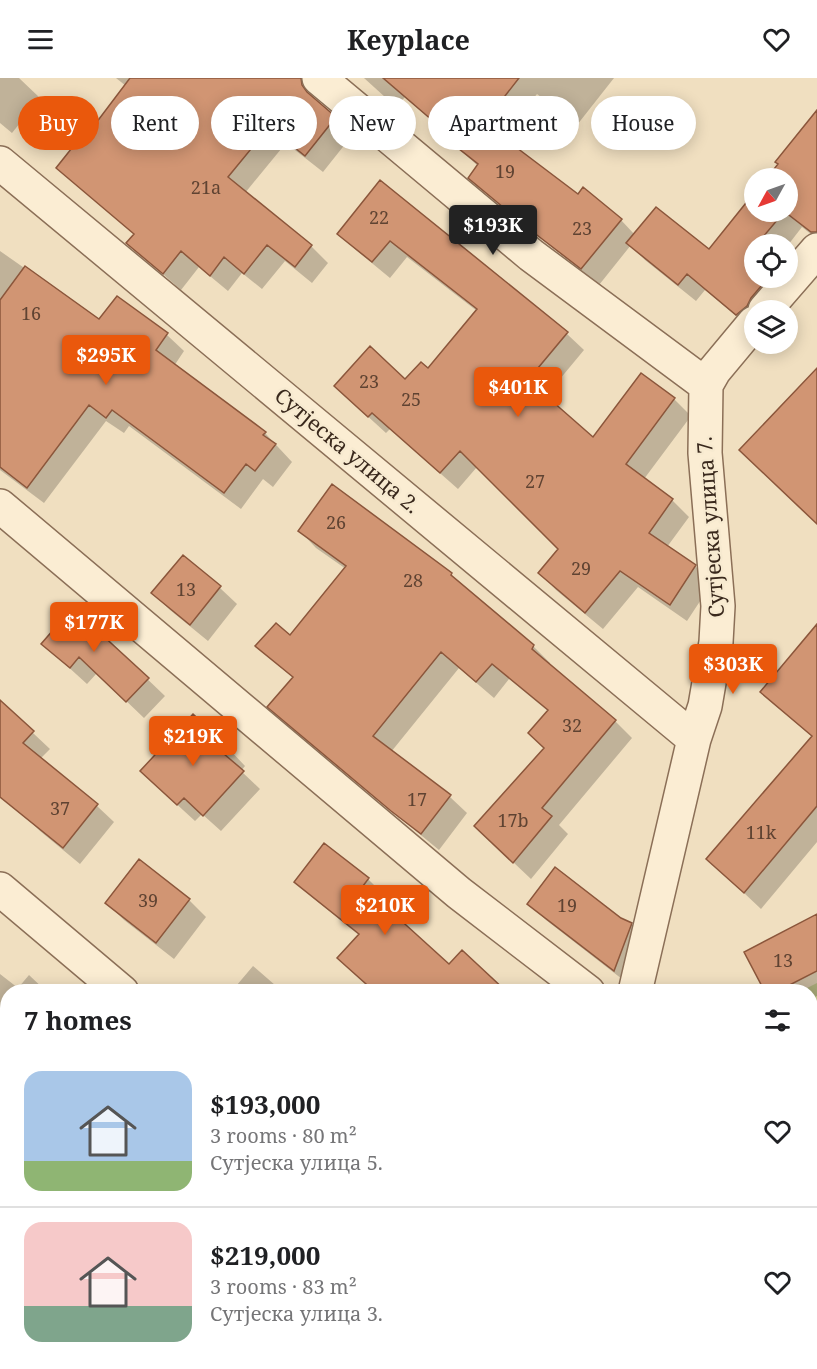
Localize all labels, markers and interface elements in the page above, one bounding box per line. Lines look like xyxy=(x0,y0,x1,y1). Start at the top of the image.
text: Keyplace xyxy=(347,21,470,58)
icon: menu xyxy=(24,23,57,56)
icon: heart xyxy=(760,23,793,56)
chip: Buy xyxy=(18,96,99,150)
chip: Rent xyxy=(111,96,199,150)
chip: Filters xyxy=(211,96,317,150)
chip: New xyxy=(329,96,416,150)
chip: Apartment xyxy=(428,96,579,150)
chip: House xyxy=(591,96,696,150)
house number: 19 xyxy=(495,159,515,183)
north arrow xyxy=(744,168,798,222)
map controls xyxy=(744,168,798,354)
house number: 21a xyxy=(191,175,221,199)
house number: 22 xyxy=(369,205,389,229)
pin: $193K xyxy=(451,205,535,256)
text: $193K xyxy=(463,211,523,238)
house number: 23 xyxy=(572,216,592,240)
button: locate xyxy=(744,234,798,288)
button: layers xyxy=(744,300,798,354)
house number: 16 xyxy=(21,301,41,325)
pin: $295K xyxy=(64,335,148,386)
text: $295K xyxy=(76,341,136,368)
pin: $401K xyxy=(476,367,560,418)
house number: 23 xyxy=(359,369,379,393)
text: $401K xyxy=(488,373,548,400)
street label: Сутјеска улица 2. xyxy=(269,381,426,519)
house number: 25 xyxy=(401,387,421,411)
street label: Сутјеска улица 7. xyxy=(690,436,730,619)
house number: 27 xyxy=(525,469,545,493)
house number: 26 xyxy=(326,510,346,534)
house number: 29 xyxy=(571,556,591,580)
house number: 28 xyxy=(403,568,423,592)
house number: 13 xyxy=(176,577,196,601)
pin: $177K xyxy=(52,602,136,653)
text: $177K xyxy=(64,608,124,635)
pin: $303K xyxy=(691,644,775,695)
text: $303K xyxy=(703,650,763,677)
house number: 32 xyxy=(562,713,582,737)
pin: $219K xyxy=(151,716,235,767)
text: $219K xyxy=(163,722,223,749)
house number: 17 xyxy=(407,787,427,811)
house number: 37 xyxy=(50,796,70,820)
house number: 17b xyxy=(497,808,529,832)
house number: 11k xyxy=(746,820,777,844)
pin: $210K xyxy=(343,885,427,936)
house number: 39 xyxy=(138,888,158,912)
text: $210K xyxy=(355,891,415,918)
house number: 19 xyxy=(557,893,577,917)
house number: 13 xyxy=(773,948,793,972)
text: 7 homes xyxy=(24,1002,132,1038)
icon: filters xyxy=(761,1004,794,1037)
text: $193,000 xyxy=(210,1086,320,1122)
icon: home xyxy=(72,1095,144,1167)
icon: heart xyxy=(761,1115,794,1148)
text: 3 rooms · 80 m² xyxy=(210,1122,357,1149)
text: Сутјеска улица 5. xyxy=(210,1149,383,1176)
text: $219,000 xyxy=(210,1237,320,1273)
icon: home xyxy=(72,1246,144,1318)
icon: heart xyxy=(761,1266,794,1299)
text: 3 rooms · 83 m² xyxy=(210,1273,357,1300)
text: Сутјеска улица 3. xyxy=(210,1300,383,1327)

